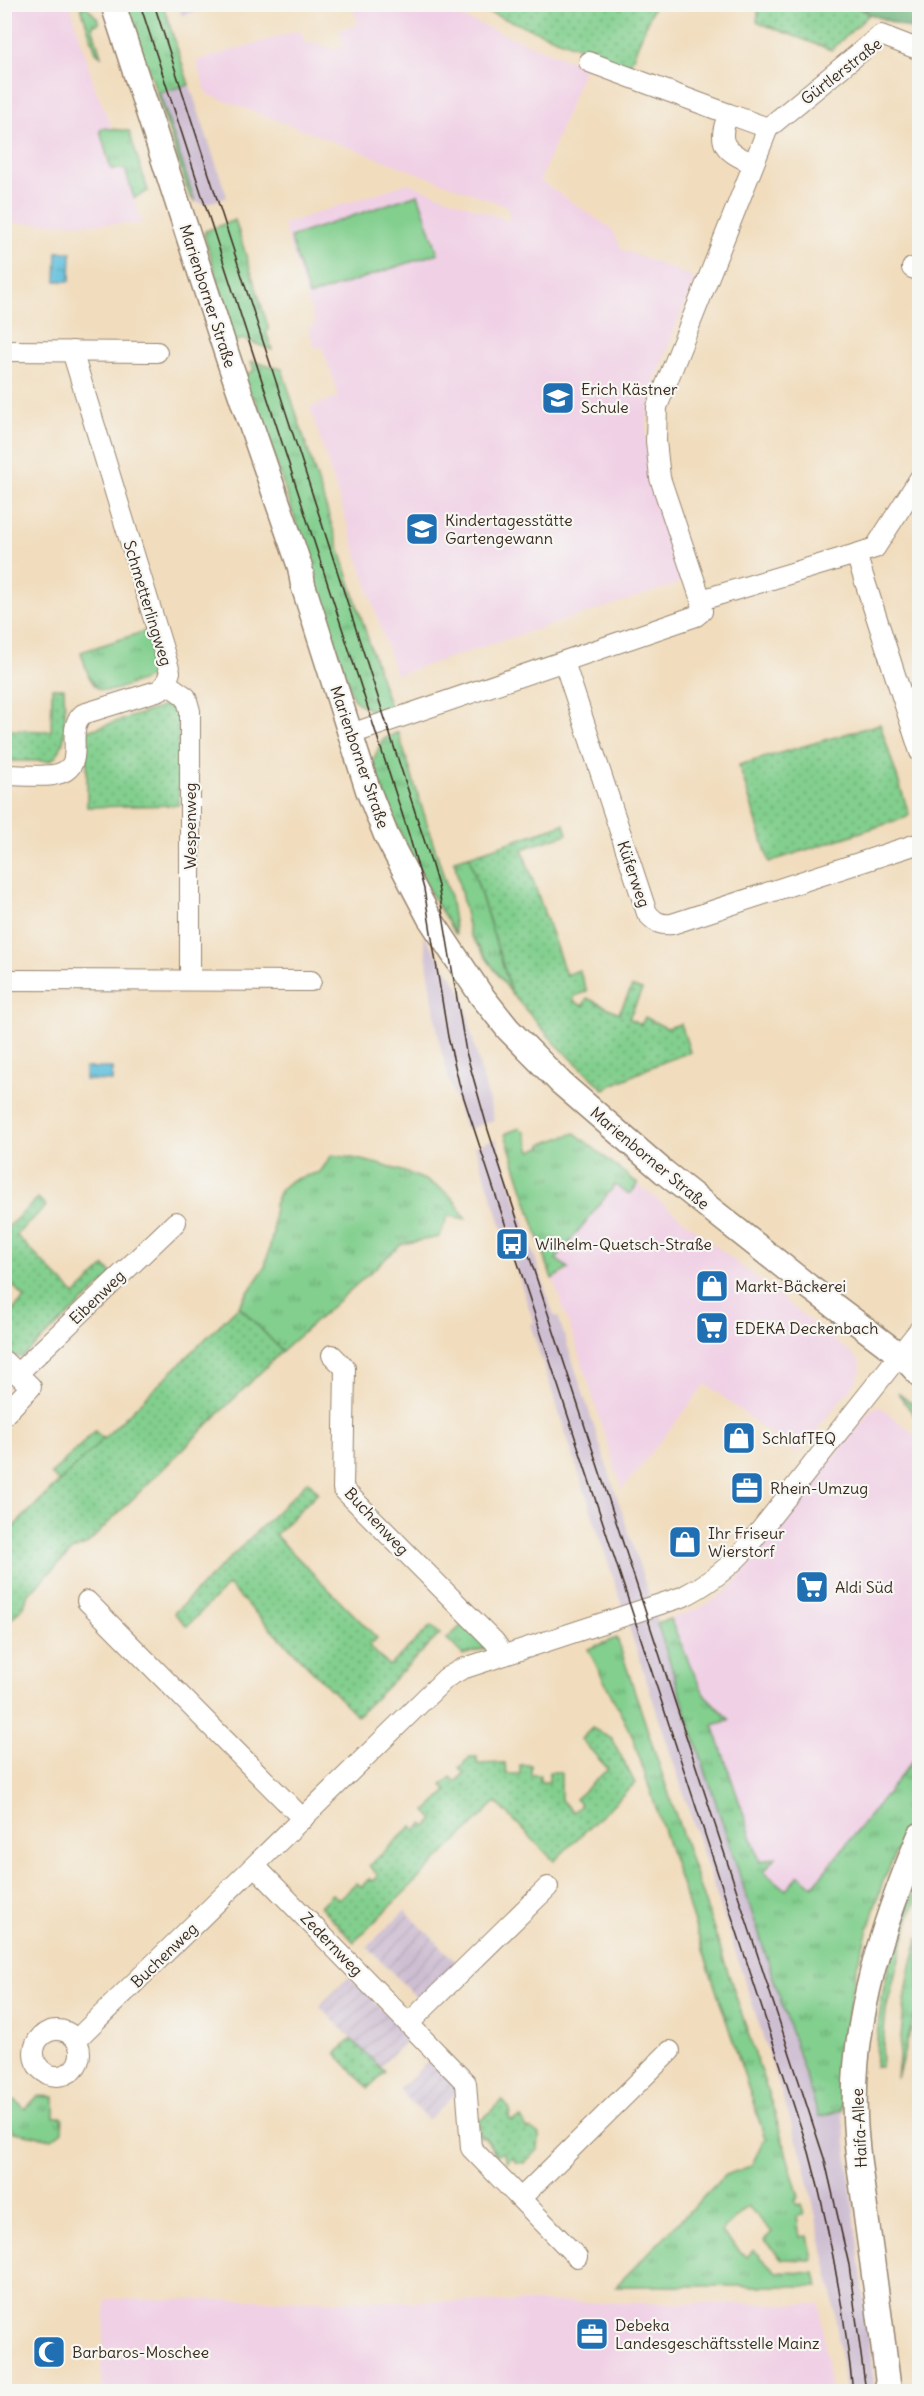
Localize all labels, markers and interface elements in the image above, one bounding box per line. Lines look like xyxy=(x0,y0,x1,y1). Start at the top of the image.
street label: Gürtlerstraße xyxy=(797,33,885,109)
street label: Marienborner Straße xyxy=(175,222,241,370)
place label: Erich Kästner Schule xyxy=(581,379,678,417)
school or university icon: Erich Kästner Schule xyxy=(540,380,576,416)
place label: Kindertagesstätte Gartengewann xyxy=(445,510,573,548)
school or university icon: Kindertagesstätte Gartengewann xyxy=(404,511,440,547)
street label: Schmetterlingweg xyxy=(119,538,177,668)
street label: Marienborner Straße xyxy=(326,683,394,831)
street label: Wespenweg xyxy=(180,783,200,869)
street label: Küferweg xyxy=(613,838,655,910)
street label: Marienborner Straße xyxy=(586,1102,714,1214)
bus stop icon: Wilhelm-Quetsch-Straße xyxy=(494,1226,530,1262)
place label: Wilhelm-Quetsch-Straße xyxy=(535,1234,712,1254)
street label: Eibenweg xyxy=(65,1266,129,1328)
shop icon: Markt-Bäckerei xyxy=(694,1268,730,1304)
place label: Markt-Bäckerei xyxy=(735,1276,846,1296)
supermarket icon: EDEKA Deckenbach xyxy=(694,1310,730,1346)
place label: EDEKA Deckenbach xyxy=(735,1318,878,1338)
shop icon: SchlafTEQ xyxy=(721,1420,757,1456)
place label: SchlafTEQ xyxy=(762,1428,836,1448)
office icon: Rhein-Umzug xyxy=(729,1470,765,1506)
place label: Rhein-Umzug xyxy=(770,1478,868,1498)
street label: Buchenweg xyxy=(341,1483,413,1559)
place label: Ihr Friseur Wierstorf xyxy=(708,1523,785,1561)
shop icon: Ihr Friseur Wierstorf xyxy=(667,1524,703,1560)
supermarket icon: Aldi Süd xyxy=(794,1569,830,1605)
place label: Aldi Süd xyxy=(835,1577,893,1597)
street label: Zedernweg xyxy=(297,1908,367,1980)
street label: Buchenweg xyxy=(126,1918,202,1992)
street label: Haifa-Allee xyxy=(847,2088,871,2168)
place label: Debeka Landesgeschäftsstelle Mainz xyxy=(615,2315,820,2353)
office icon: Debeka Landesgeschäftsstelle Mainz xyxy=(574,2316,610,2352)
mosque icon: Barbaros-Moschee xyxy=(31,2334,67,2370)
place label: Barbaros-Moschee xyxy=(72,2342,209,2362)

